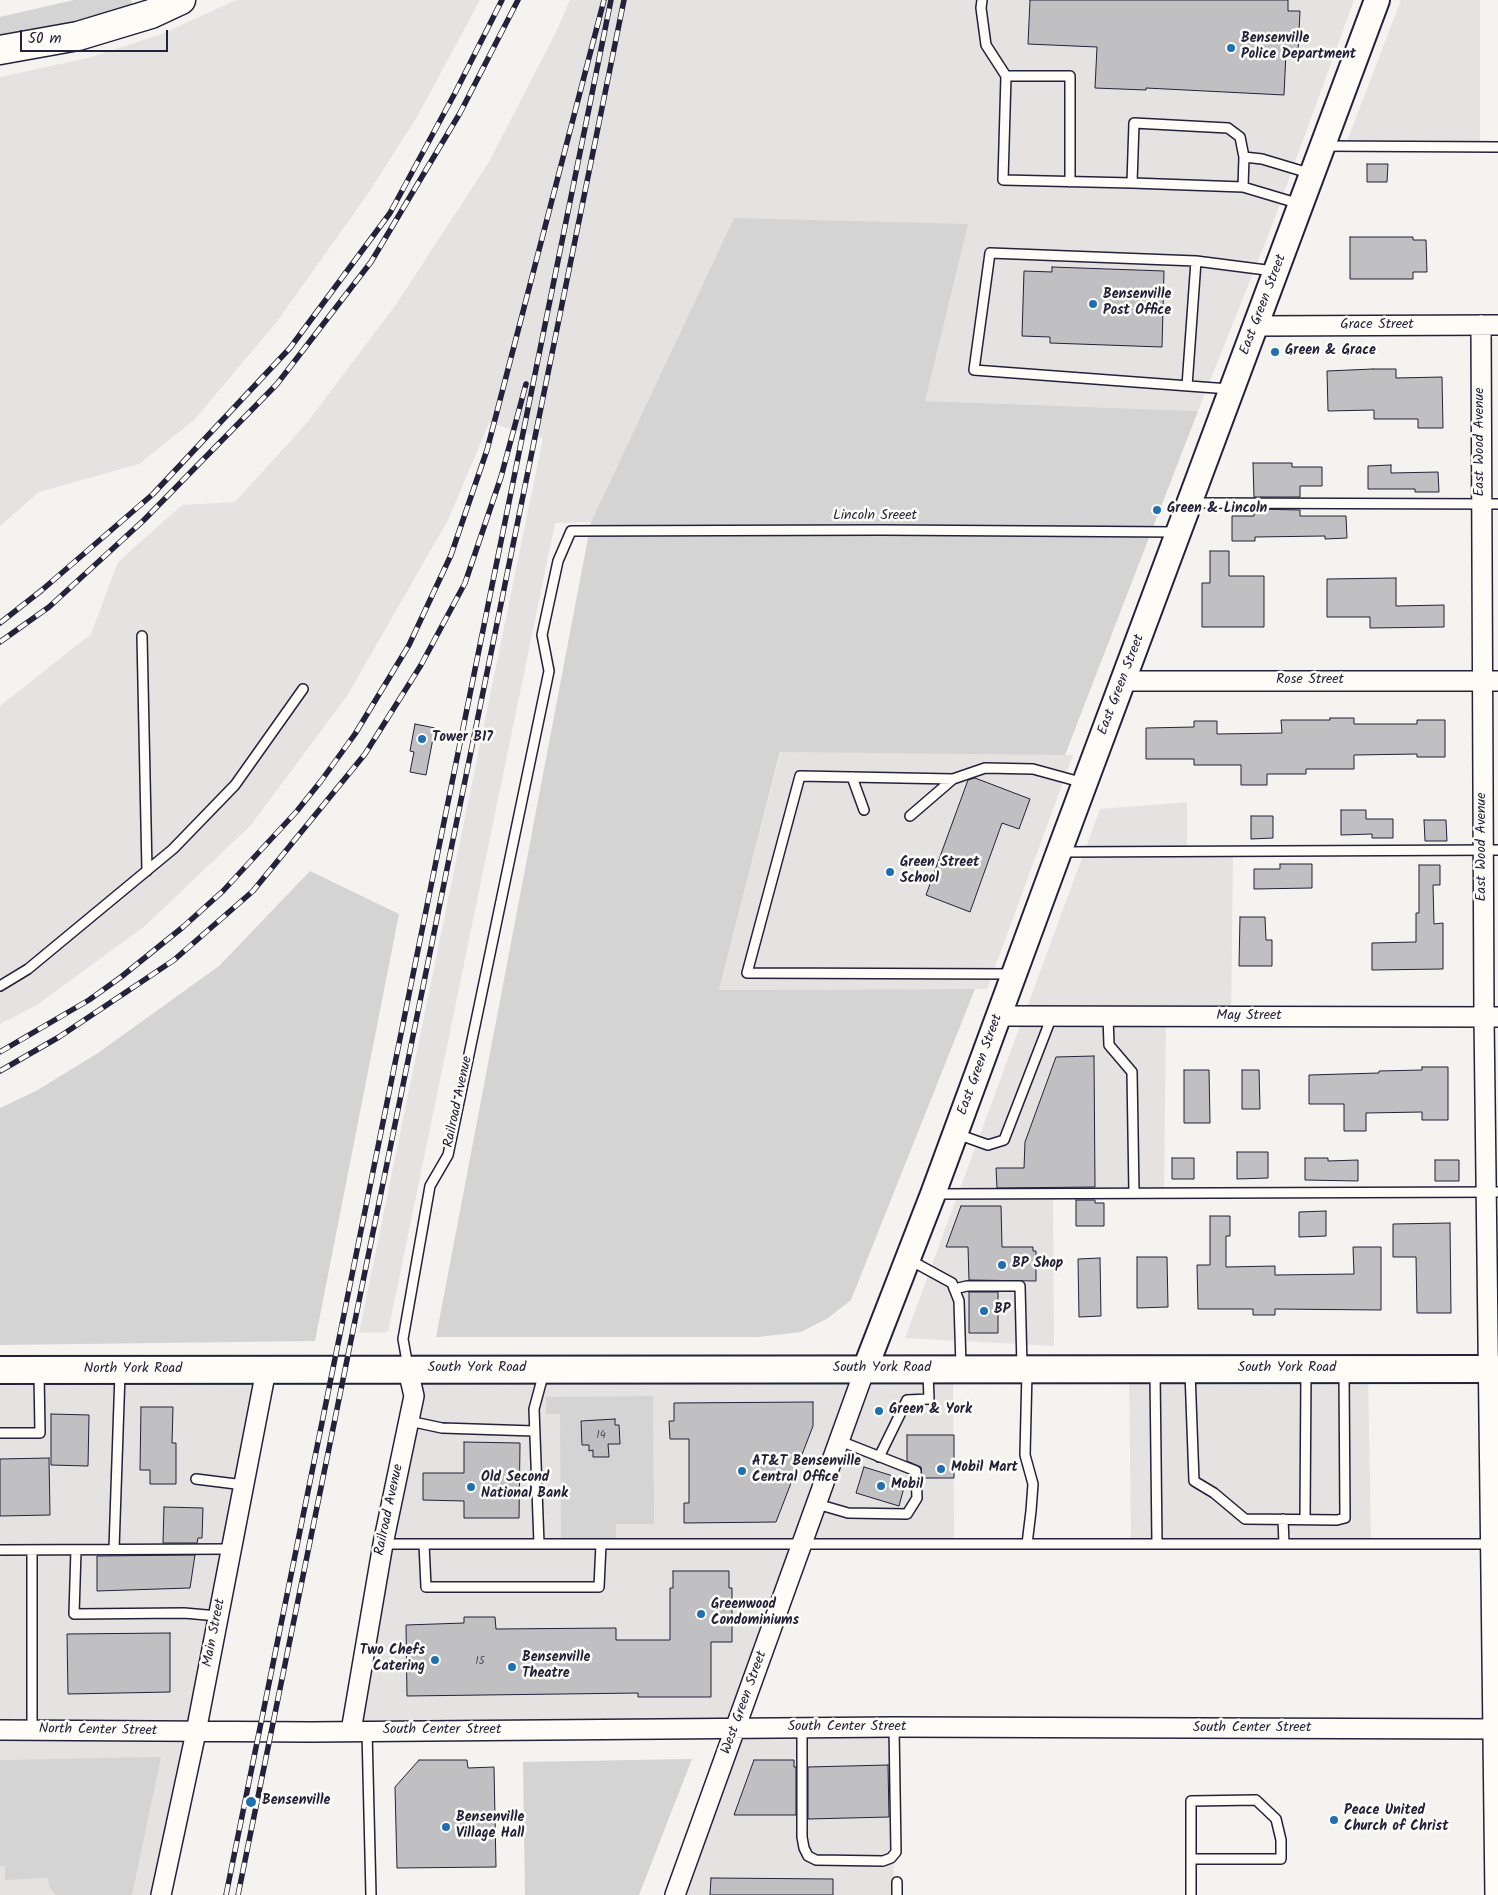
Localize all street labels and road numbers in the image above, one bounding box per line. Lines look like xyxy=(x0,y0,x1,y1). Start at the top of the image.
street label: East Green Street xyxy=(1237,252,1291,358)
street label: Grace Street xyxy=(1340,318,1414,334)
street label: East Wood Avenue xyxy=(1473,387,1489,497)
street label: Lincoln Sreeet xyxy=(833,509,917,525)
street label: East Green Street xyxy=(1095,632,1149,738)
street label: Rose Street xyxy=(1276,673,1344,689)
street label: East Wood Avenue xyxy=(1475,792,1491,902)
street label: May Street xyxy=(1216,1009,1282,1025)
street label: East Green Street xyxy=(955,1012,1007,1118)
street label: Railroad Avenue xyxy=(441,1055,477,1149)
street label: South York Road xyxy=(428,1361,526,1377)
street label: South York Road xyxy=(833,1361,931,1377)
street label: South York Road xyxy=(1238,1361,1336,1377)
street label: North York Road xyxy=(84,1362,182,1378)
street label: Railroad Avenue xyxy=(372,1463,408,1557)
street label: Main Street xyxy=(200,1597,230,1669)
street label: West Green Street xyxy=(719,1649,771,1757)
street label: South Center Street xyxy=(788,1720,906,1736)
street label: South Center Street xyxy=(1193,1721,1311,1737)
street label: North Center Street xyxy=(39,1722,157,1740)
street label: South Center Street xyxy=(383,1723,501,1739)

